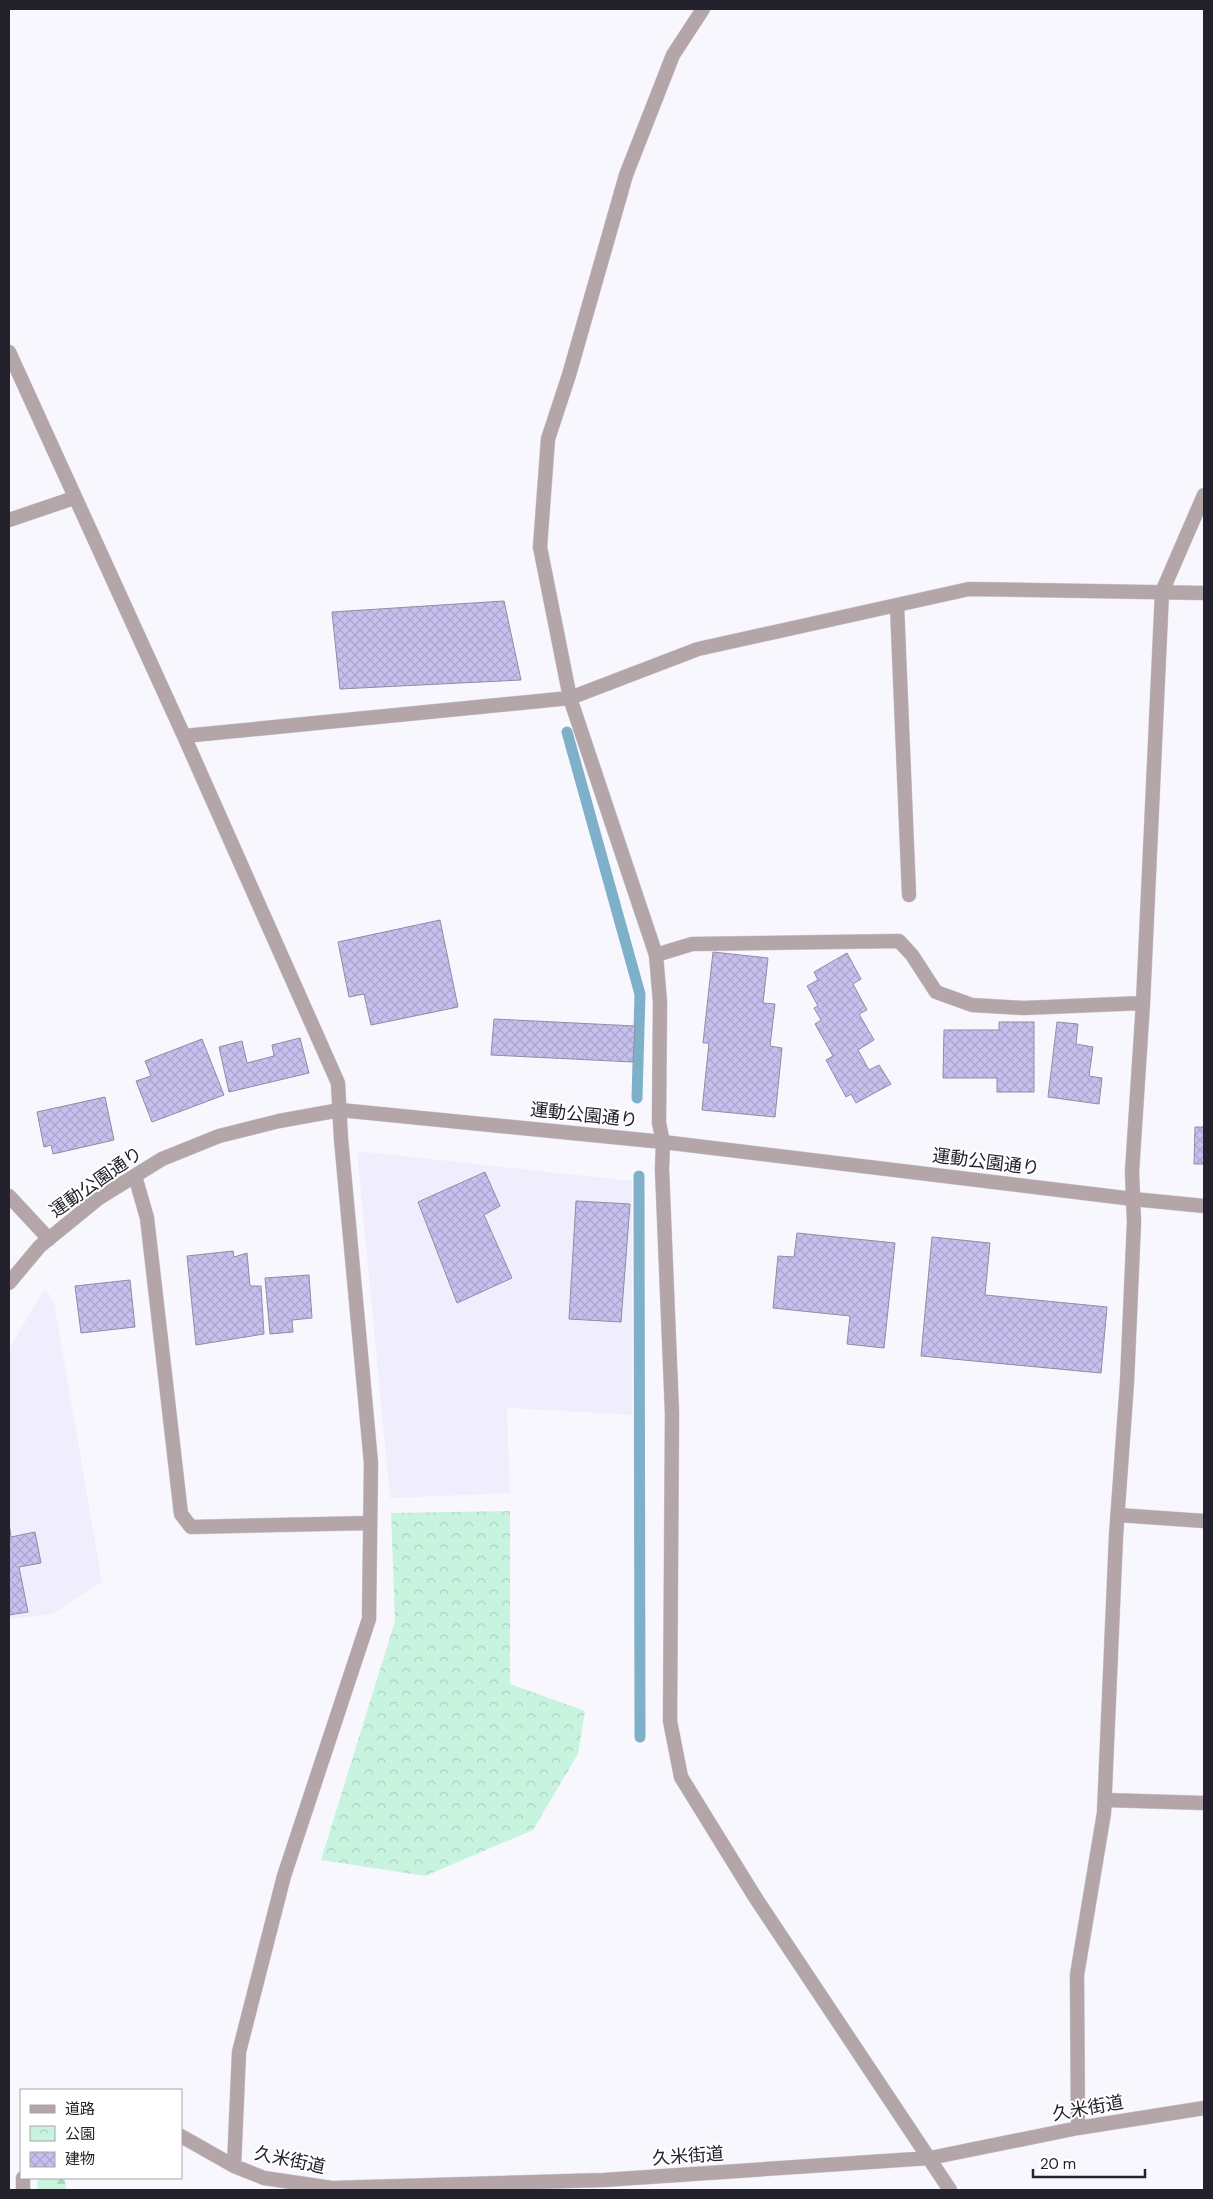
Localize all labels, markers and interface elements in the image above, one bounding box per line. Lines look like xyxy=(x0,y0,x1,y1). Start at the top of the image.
street label: 運動公園通り xyxy=(529,1097,639,1133)
street label: 運動公園通り xyxy=(45,1141,147,1223)
street label: 運動公園通り xyxy=(931,1144,1041,1180)
legend xyxy=(20,2089,182,2179)
street label: 久米街道 xyxy=(1050,2090,1126,2126)
text: 道路 xyxy=(65,2099,95,2119)
text: 公園 xyxy=(65,2124,95,2144)
street label: 久米街道 xyxy=(252,2141,328,2179)
street label: 久米街道 xyxy=(651,2142,725,2170)
scale bar xyxy=(1033,2146,1146,2178)
text: 建物 xyxy=(65,2149,95,2169)
text: 20 m xyxy=(1040,2154,1076,2174)

